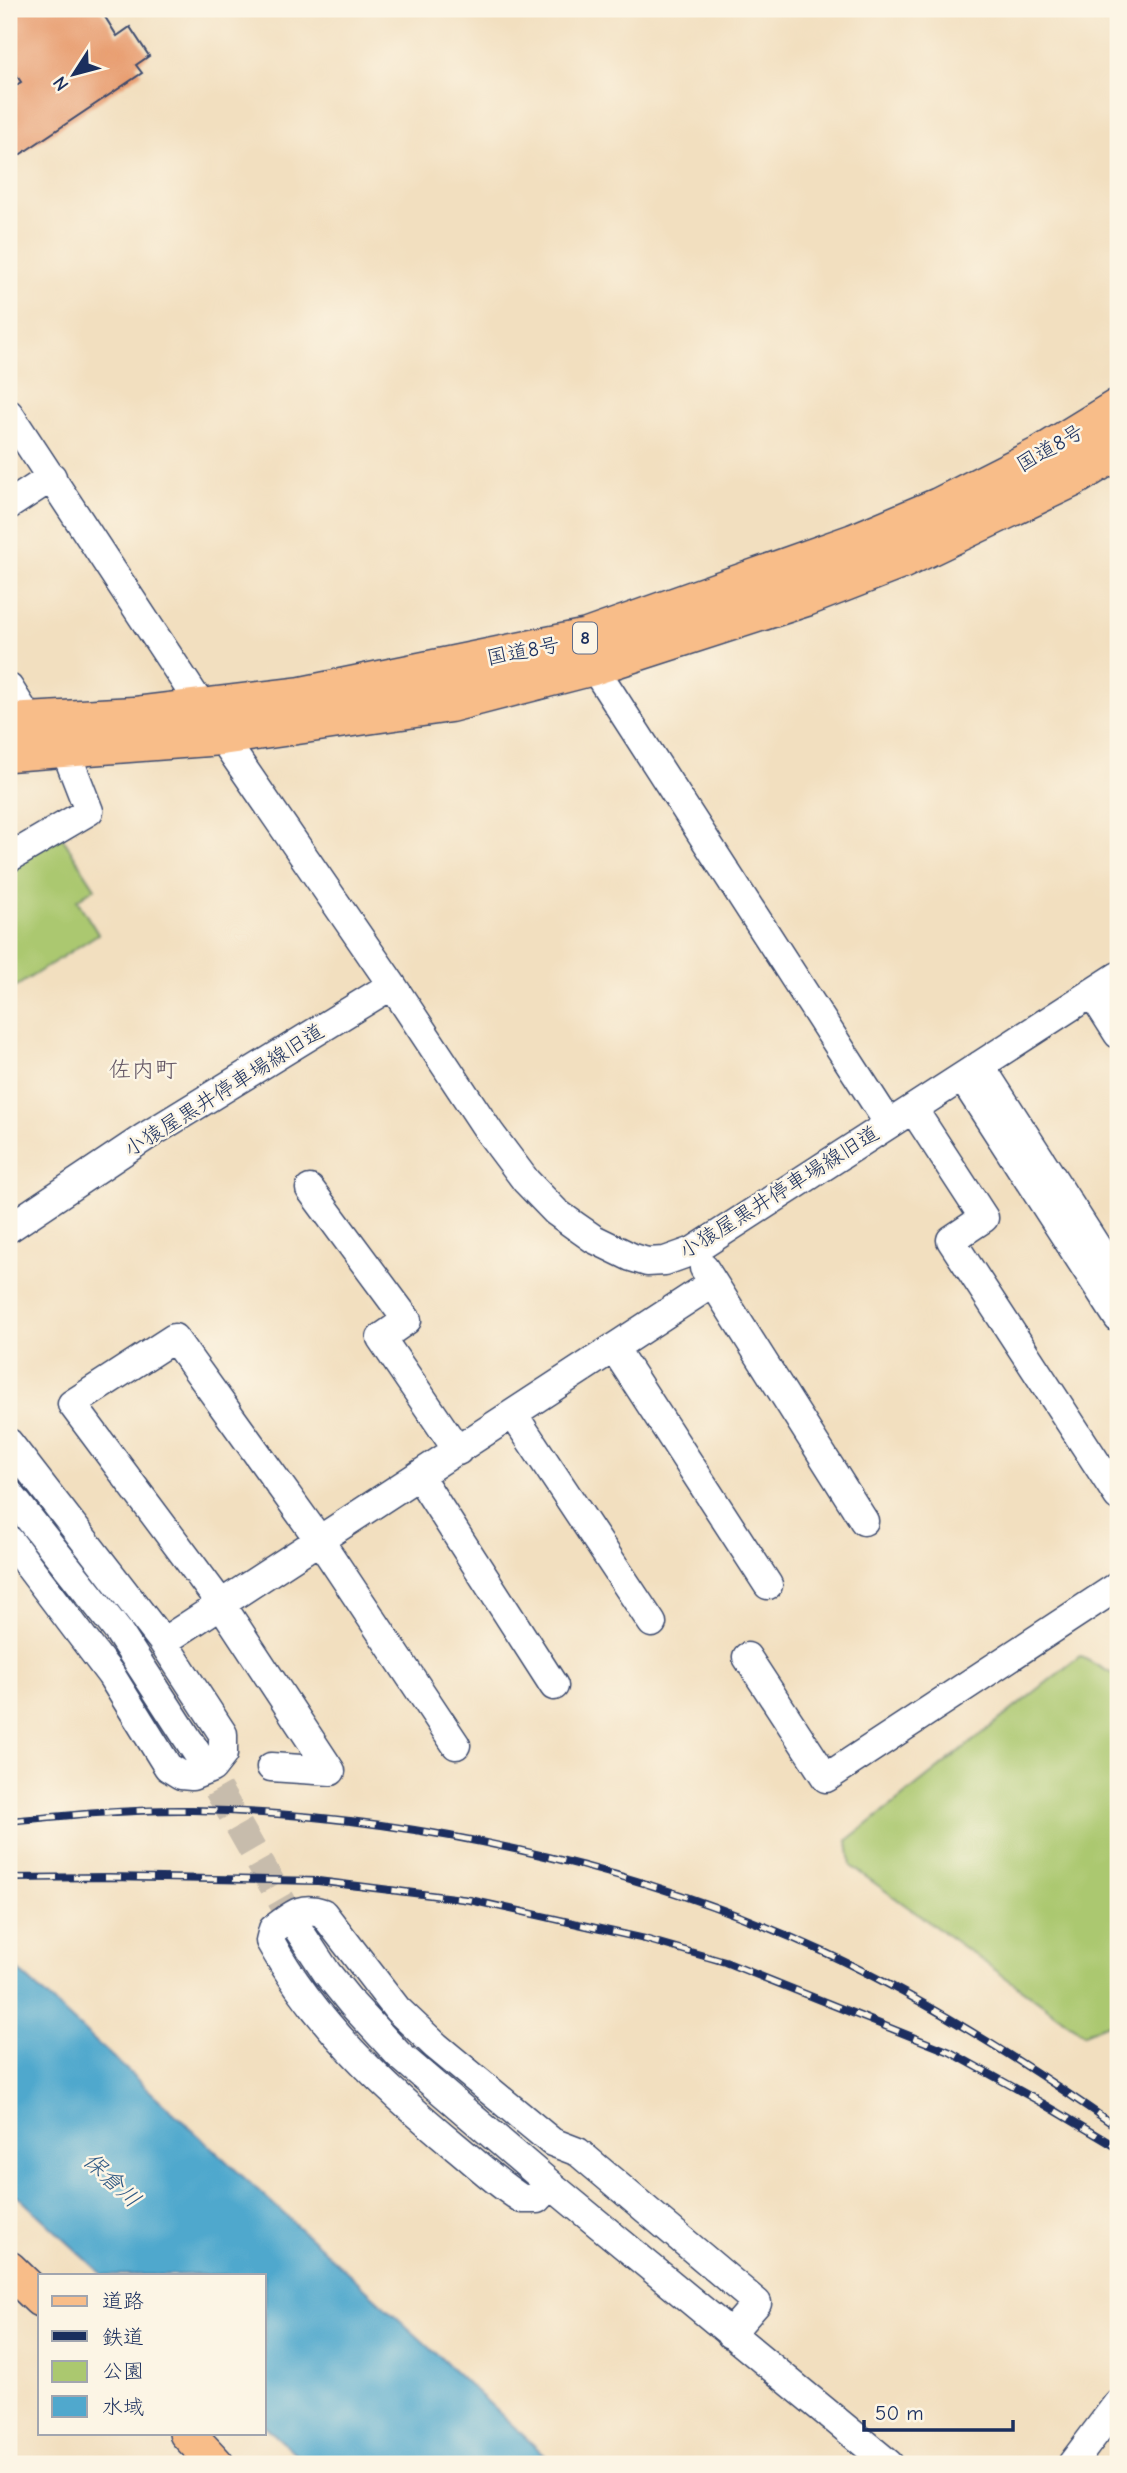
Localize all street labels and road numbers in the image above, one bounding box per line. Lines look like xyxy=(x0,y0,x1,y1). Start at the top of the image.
street label: 国道8号 xyxy=(1012,419,1088,477)
road number: 8 xyxy=(573,622,597,653)
street label: 国道8号 xyxy=(484,632,562,670)
street label: 小猿屋黒井停車場線旧道 xyxy=(120,1019,328,1161)
street label: 小猿屋黒井停車場線旧道 xyxy=(675,1121,883,1263)

